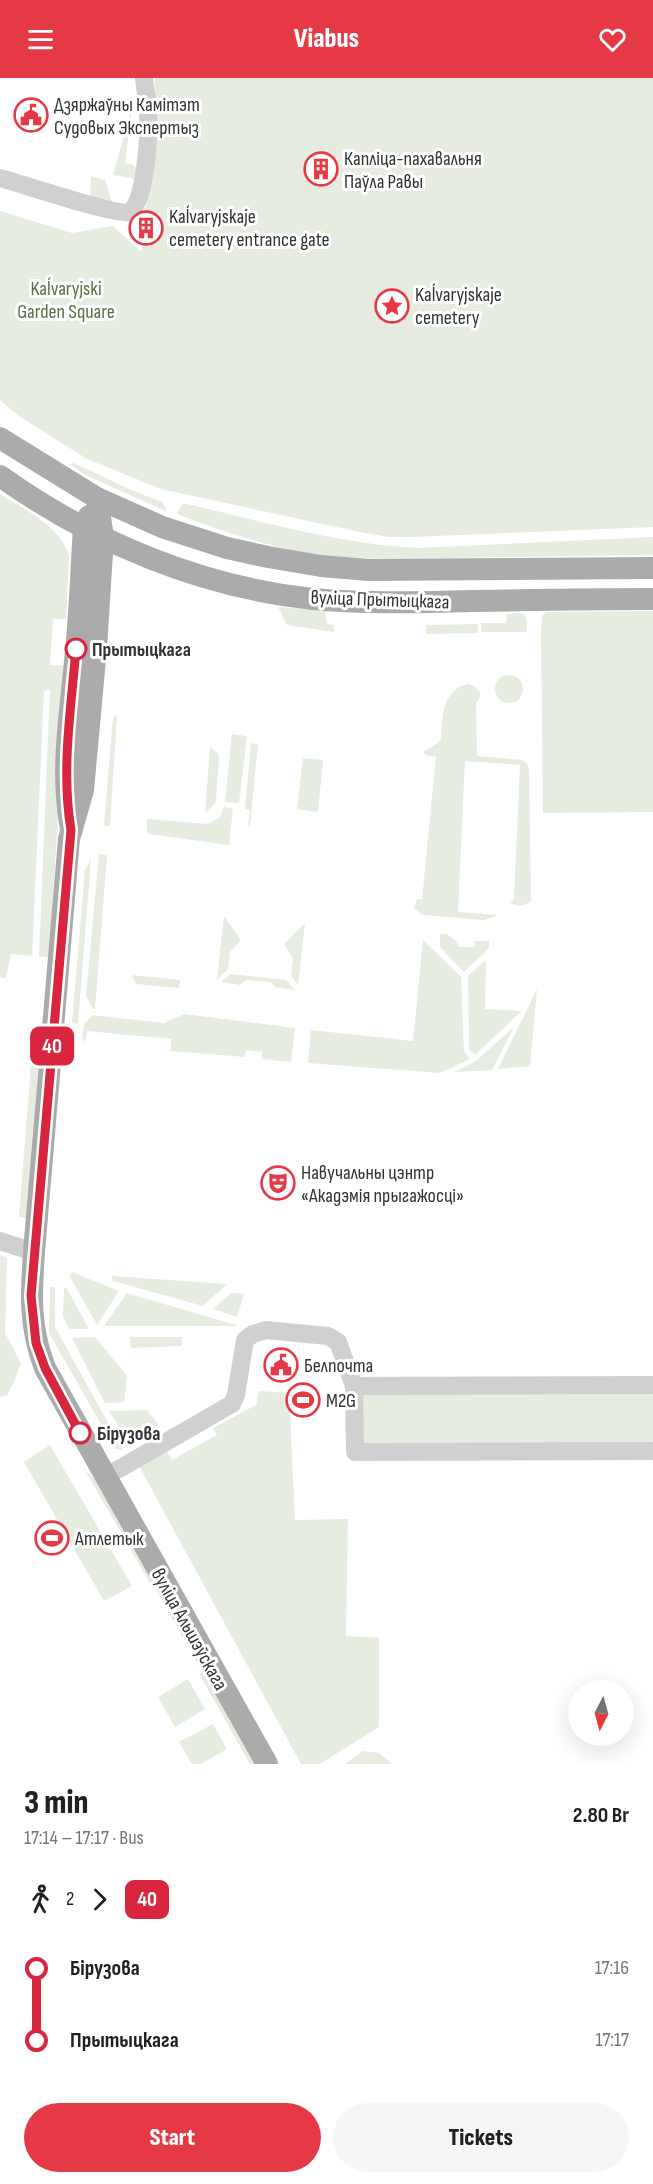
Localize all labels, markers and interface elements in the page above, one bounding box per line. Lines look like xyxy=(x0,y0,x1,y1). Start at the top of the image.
icon: menu xyxy=(24,23,57,56)
text: Viabus xyxy=(294,23,359,55)
icon: heart xyxy=(596,23,629,56)
place label: Дзяржаўны Камітэт Судовых Экспертыз xyxy=(54,93,200,140)
public building icon: Дзяржаўны Камітэт Судовых Экспертыз xyxy=(13,97,49,133)
place label: Капліца-пахавальня Паўла Равы xyxy=(344,147,482,194)
building icon: Капліца-пахавальня Паўла Равы xyxy=(303,151,339,187)
place label: Kaĺvaryjskaje cemetery entrance gate xyxy=(169,205,330,252)
building icon: Kaĺvaryjskaje cemetery entrance gate xyxy=(128,210,164,246)
park label: Kaĺvaryjski Garden Square xyxy=(17,277,115,324)
place label: Kaĺvaryjskaje cemetery xyxy=(415,283,502,330)
place icon: Kaĺvaryjskaje cemetery xyxy=(374,288,410,324)
street label: вуліца Прытыцкага xyxy=(310,586,450,614)
marker: Прытыцкага xyxy=(65,638,87,660)
place label: Прытыцкага xyxy=(92,638,191,662)
line badge: 40 xyxy=(25,1026,79,1066)
text: 40 xyxy=(42,1034,62,1059)
place label: Навучальны цэнтр «Акадэмія прыгажосці» xyxy=(301,1161,464,1208)
theatre icon: Навучальны цэнтр «Акадэмія прыгажосці» xyxy=(260,1165,296,1201)
public building icon: Белпочта xyxy=(263,1347,299,1383)
place label: Белпочта xyxy=(304,1354,373,1378)
sports icon: M2G xyxy=(285,1382,321,1418)
place label: M2G xyxy=(326,1389,356,1413)
marker: Бірузова xyxy=(69,1422,91,1444)
place label: Бірузова xyxy=(97,1422,160,1446)
sports icon: Атлетык xyxy=(34,1520,70,1556)
place label: Атлетык xyxy=(74,1527,144,1551)
street label: вуліца Альшэўскага xyxy=(146,1564,232,1695)
north arrow xyxy=(568,1680,634,1746)
map controls xyxy=(568,1680,634,1746)
text: 3 min xyxy=(24,1783,88,1823)
text: 2.80 Br xyxy=(573,1802,629,1829)
text: 17:14 – 17:17 · Bus xyxy=(24,1826,144,1850)
icon: walk xyxy=(24,1883,57,1916)
icon: forward xyxy=(83,1883,116,1916)
text: 2 xyxy=(66,1887,74,1911)
text: 40 xyxy=(137,1887,157,1912)
text: Бірузова xyxy=(70,1955,140,1982)
text: 17:16 xyxy=(595,1956,629,1980)
text: Прытыцкага xyxy=(70,2027,179,2054)
text: 17:17 xyxy=(595,2028,629,2052)
button: Start xyxy=(24,2103,321,2172)
button: Tickets xyxy=(333,2103,629,2172)

